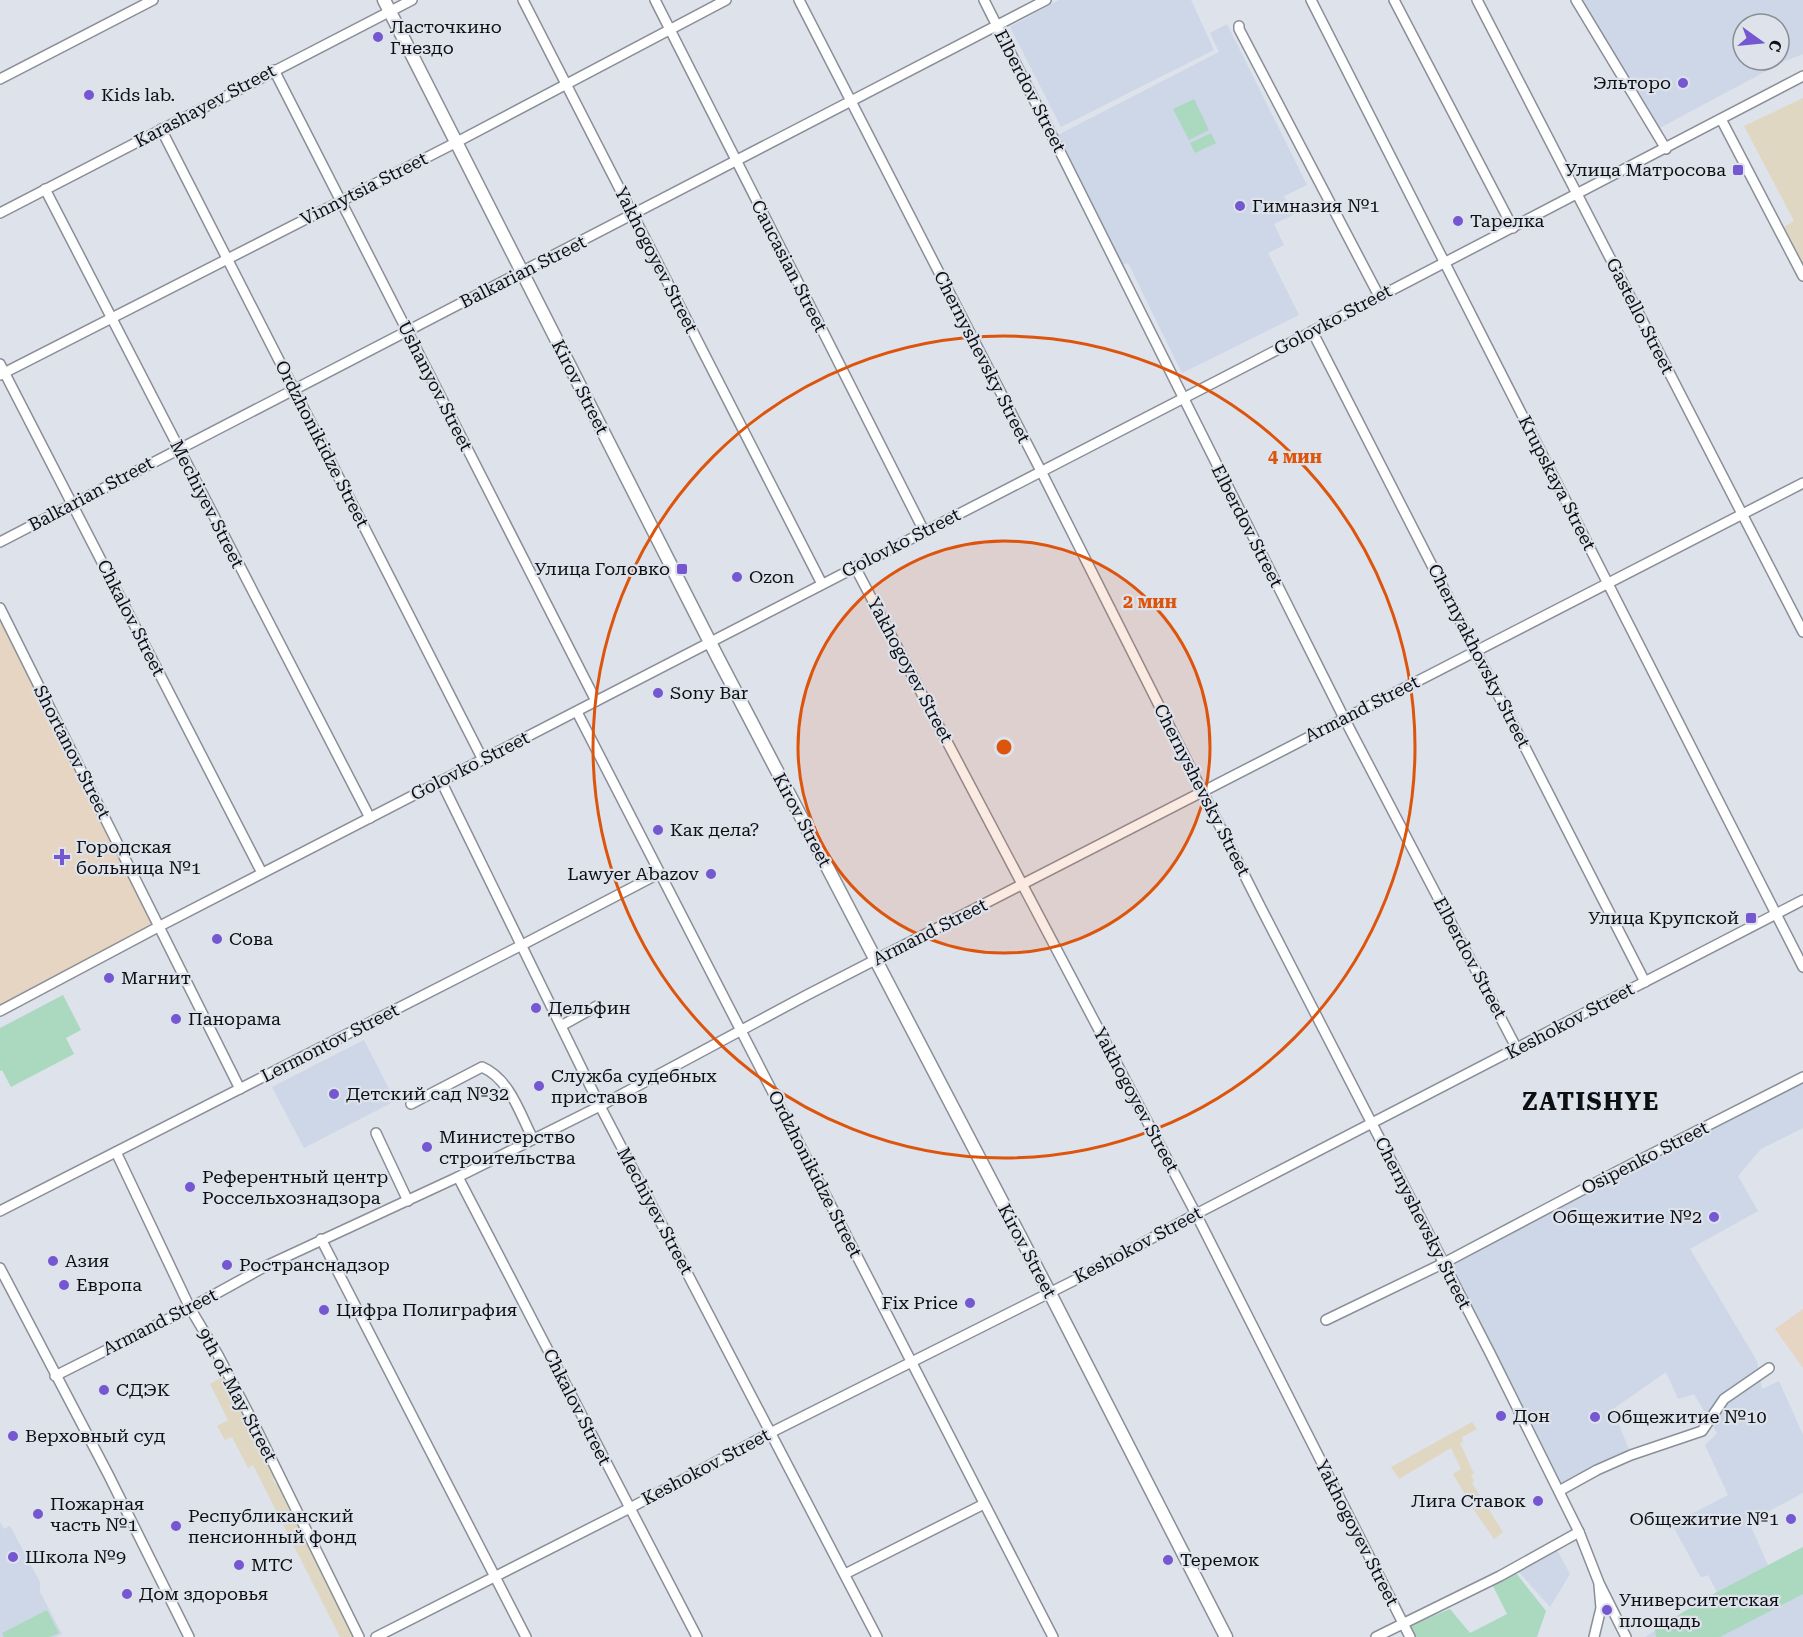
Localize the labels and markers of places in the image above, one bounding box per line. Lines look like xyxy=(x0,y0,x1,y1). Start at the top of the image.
place label: Ласточкино Гнездо xyxy=(390,16,502,58)
marker: Ласточкино Гнездо xyxy=(371,30,385,44)
place label: Эльторо xyxy=(1593,72,1671,93)
marker: Эльторо xyxy=(1676,76,1690,90)
place label: Kids lab. xyxy=(101,84,175,105)
marker: Kids lab. xyxy=(82,88,96,102)
place label: Улица Матросова xyxy=(1565,159,1726,180)
marker: Улица Матросова xyxy=(1731,163,1745,177)
place label: Гимназия №1 xyxy=(1252,195,1380,216)
marker: Гимназия №1 xyxy=(1233,199,1247,213)
place label: Тарелка xyxy=(1470,210,1545,231)
marker: Тарелка xyxy=(1451,214,1465,228)
place label: Улица Головко xyxy=(534,558,670,579)
marker: Улица Головко xyxy=(675,562,689,576)
place label: Ozon xyxy=(749,566,795,587)
marker: Ozon xyxy=(730,570,744,584)
place label: Sony Bar xyxy=(670,682,748,703)
marker: Sony Bar xyxy=(651,686,665,700)
centre of rings xyxy=(994,737,1014,757)
place label: Как дела? xyxy=(670,819,759,840)
marker: Как дела? xyxy=(651,823,665,837)
place label: Городская больница №1 xyxy=(76,836,201,878)
marker: Городская больница №1 xyxy=(53,848,71,866)
place label: Lawyer Abazov xyxy=(567,863,700,884)
marker: Lawyer Abazov xyxy=(704,867,718,881)
place label: Улица Крупской xyxy=(1588,907,1739,928)
marker: Улица Крупской xyxy=(1744,911,1758,925)
place label: Сова xyxy=(229,928,273,949)
marker: Сова xyxy=(210,932,224,946)
place label: Магнит xyxy=(121,967,191,988)
marker: Магнит xyxy=(102,971,116,985)
place label: Дельфин xyxy=(548,997,631,1018)
marker: Дельфин xyxy=(529,1001,543,1015)
place label: Панорама xyxy=(188,1008,281,1029)
marker: Панорама xyxy=(169,1012,183,1026)
place label: Служба судебных приставов xyxy=(551,1065,717,1107)
marker: Служба судебных приставов xyxy=(532,1079,546,1093)
place label: Детский сад №32 xyxy=(346,1083,509,1104)
marker: Детский сад №32 xyxy=(327,1087,341,1101)
place label: Министерство строительства xyxy=(439,1126,576,1168)
marker: Министерство строительства xyxy=(420,1140,434,1154)
place label: Референтный центр Россельхознадзора xyxy=(202,1166,388,1208)
marker: Референтный центр Россельхознадзора xyxy=(183,1180,197,1194)
place label: Общежитие №2 xyxy=(1552,1206,1702,1227)
marker: Общежитие №2 xyxy=(1707,1210,1721,1224)
place label: Азия xyxy=(65,1250,109,1271)
marker: Азия xyxy=(46,1254,60,1268)
place label: Ространснадзор xyxy=(239,1254,390,1275)
marker: Ространснадзор xyxy=(220,1258,234,1272)
place label: Европа xyxy=(76,1274,142,1295)
marker: Европа xyxy=(57,1278,71,1292)
place label: Fix Price xyxy=(882,1292,958,1313)
marker: Fix Price xyxy=(963,1296,977,1310)
place label: Цифра Полиграфия xyxy=(336,1299,517,1320)
marker: Цифра Полиграфия xyxy=(317,1303,331,1317)
place label: СДЭК xyxy=(116,1379,170,1400)
marker: СДЭК xyxy=(97,1383,111,1397)
place label: Дон xyxy=(1513,1405,1550,1426)
place label: Общежитие №10 xyxy=(1607,1406,1767,1427)
marker: Дон xyxy=(1494,1409,1508,1423)
marker: Общежитие №10 xyxy=(1588,1410,1602,1424)
place label: Верховный суд xyxy=(25,1425,165,1446)
marker: Верховный суд xyxy=(6,1429,20,1443)
place label: Лига Ставок xyxy=(1411,1490,1526,1511)
place label: Пожарная часть №1 xyxy=(50,1493,144,1535)
marker: Лига Ставок xyxy=(1531,1494,1545,1508)
place label: Республиканский пенсионный фонд xyxy=(188,1505,357,1547)
marker: Пожарная часть №1 xyxy=(31,1507,45,1521)
place label: Общежитие №1 xyxy=(1629,1508,1779,1529)
marker: Общежитие №1 xyxy=(1784,1512,1798,1526)
marker: Республиканский пенсионный фонд xyxy=(169,1519,183,1533)
place label: Школа №9 xyxy=(25,1546,126,1567)
place label: Теремок xyxy=(1180,1549,1260,1570)
marker: Школа №9 xyxy=(6,1550,20,1564)
marker: Теремок xyxy=(1161,1553,1175,1567)
place label: МТС xyxy=(251,1554,293,1575)
marker: МТС xyxy=(232,1558,246,1572)
place label: Дом здоровья xyxy=(139,1583,268,1604)
marker: Дом здоровья xyxy=(120,1587,134,1601)
place label: Университетская площадь xyxy=(1619,1589,1779,1631)
marker: Университетская площадь xyxy=(1600,1603,1614,1617)

